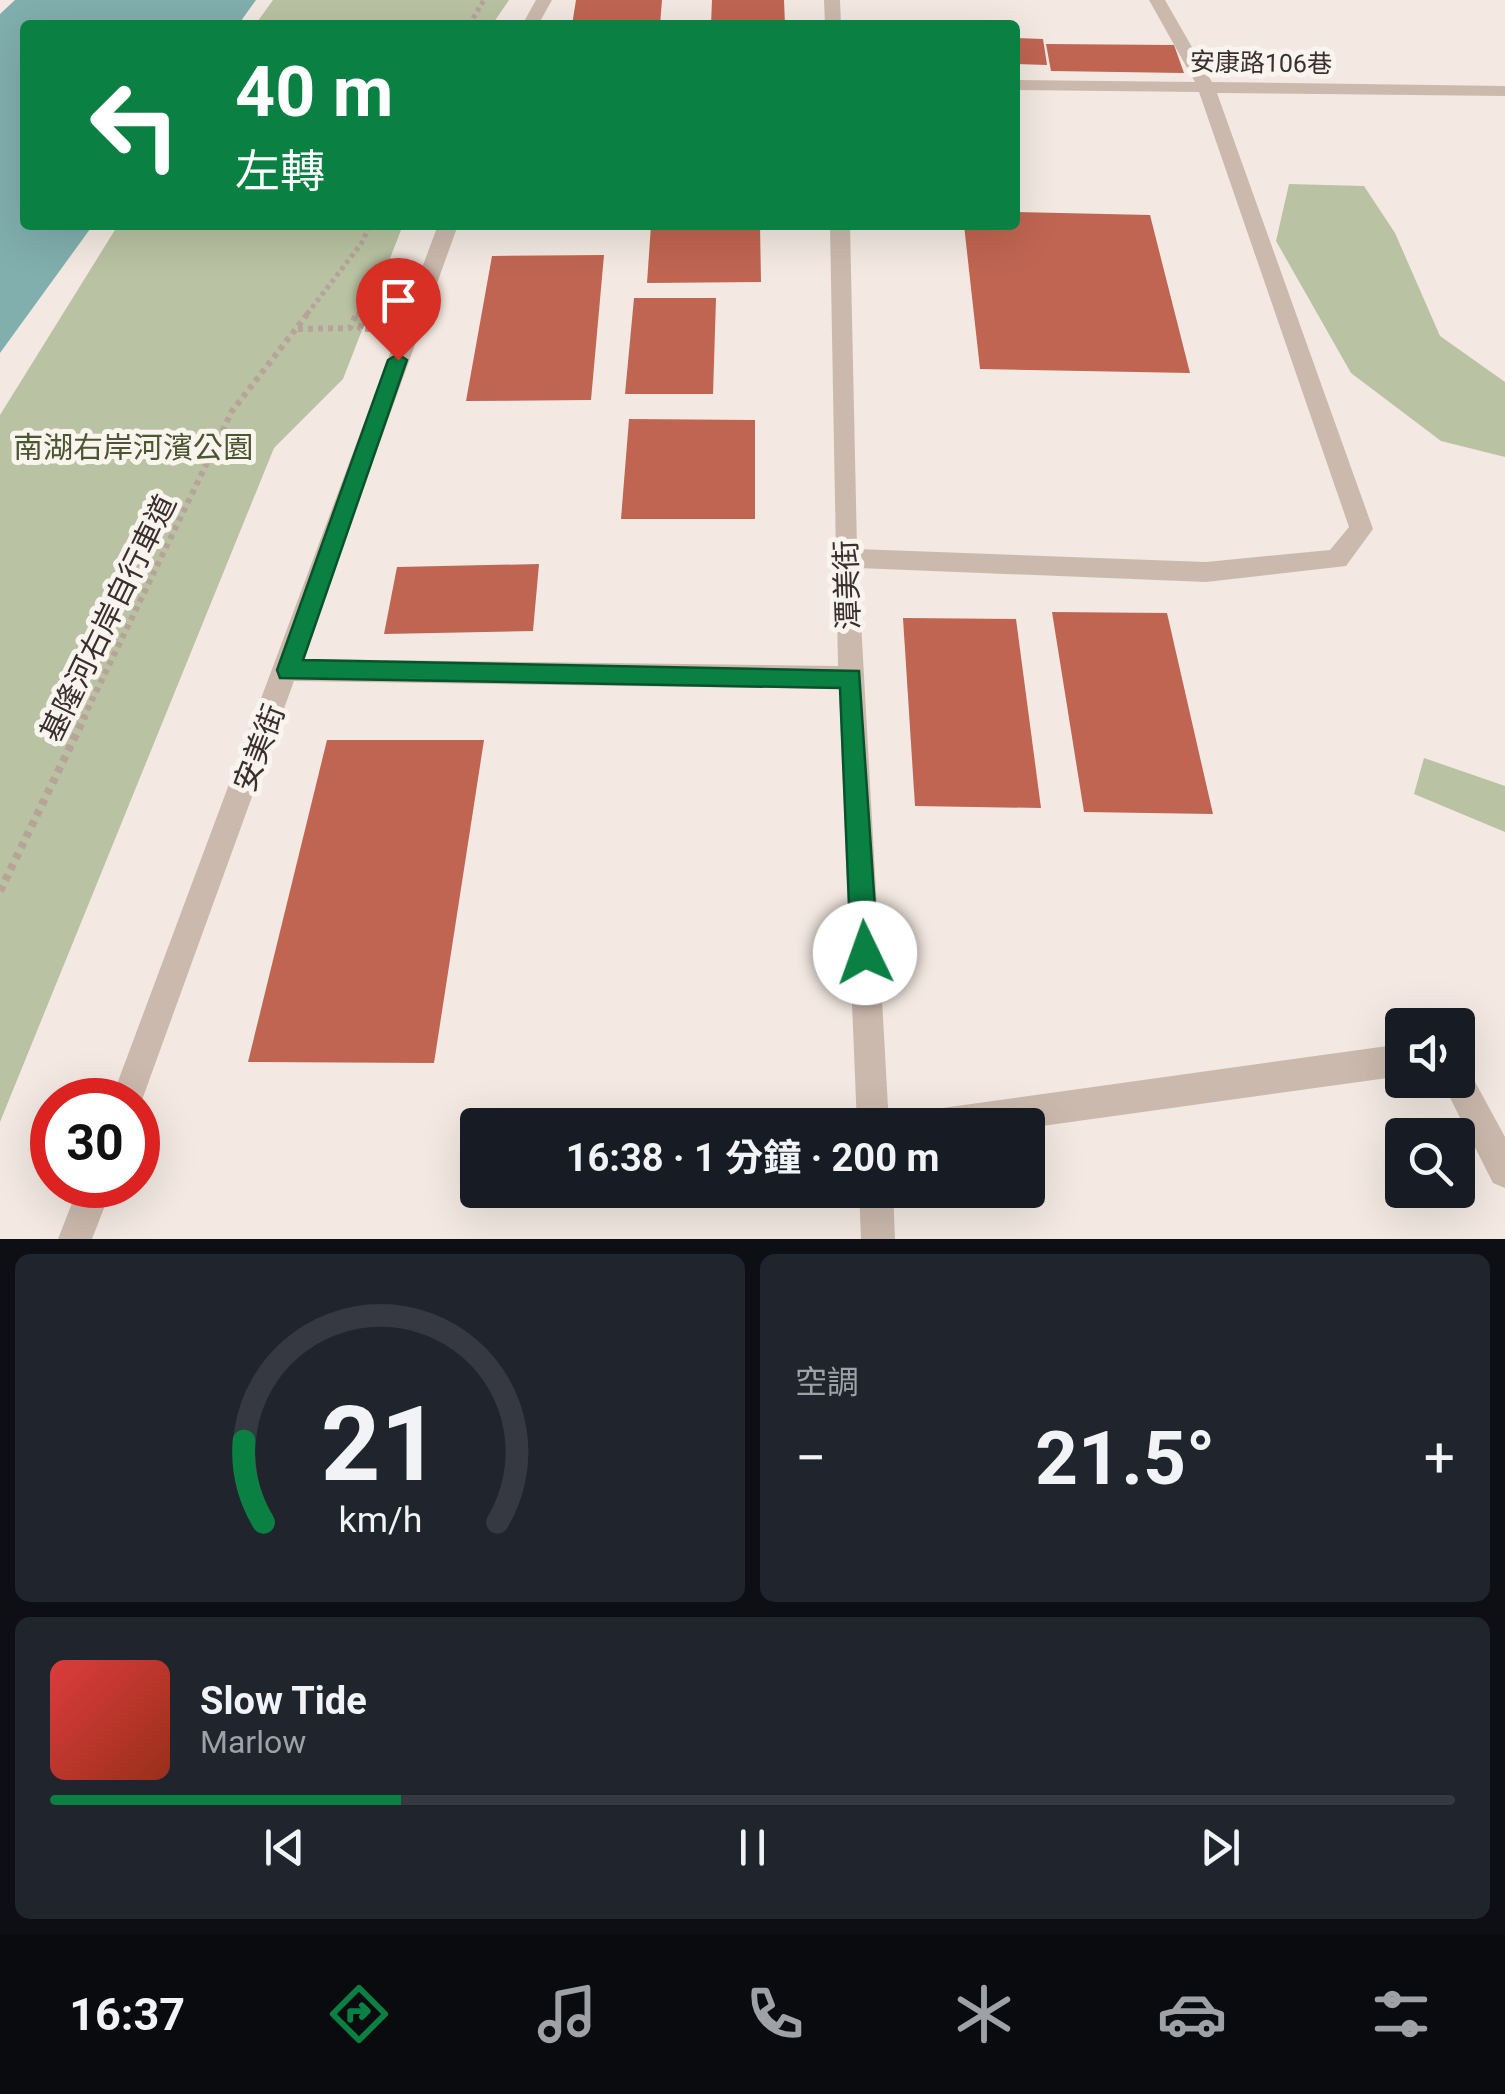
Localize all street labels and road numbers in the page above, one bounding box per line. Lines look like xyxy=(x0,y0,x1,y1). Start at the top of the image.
street label: 安康路106巷 xyxy=(1190,47,1332,79)
street label: 基隆河右岸自行車道 xyxy=(33,489,183,747)
street label: 潭美街 xyxy=(828,539,866,631)
street label: 安美街 xyxy=(227,700,291,796)

